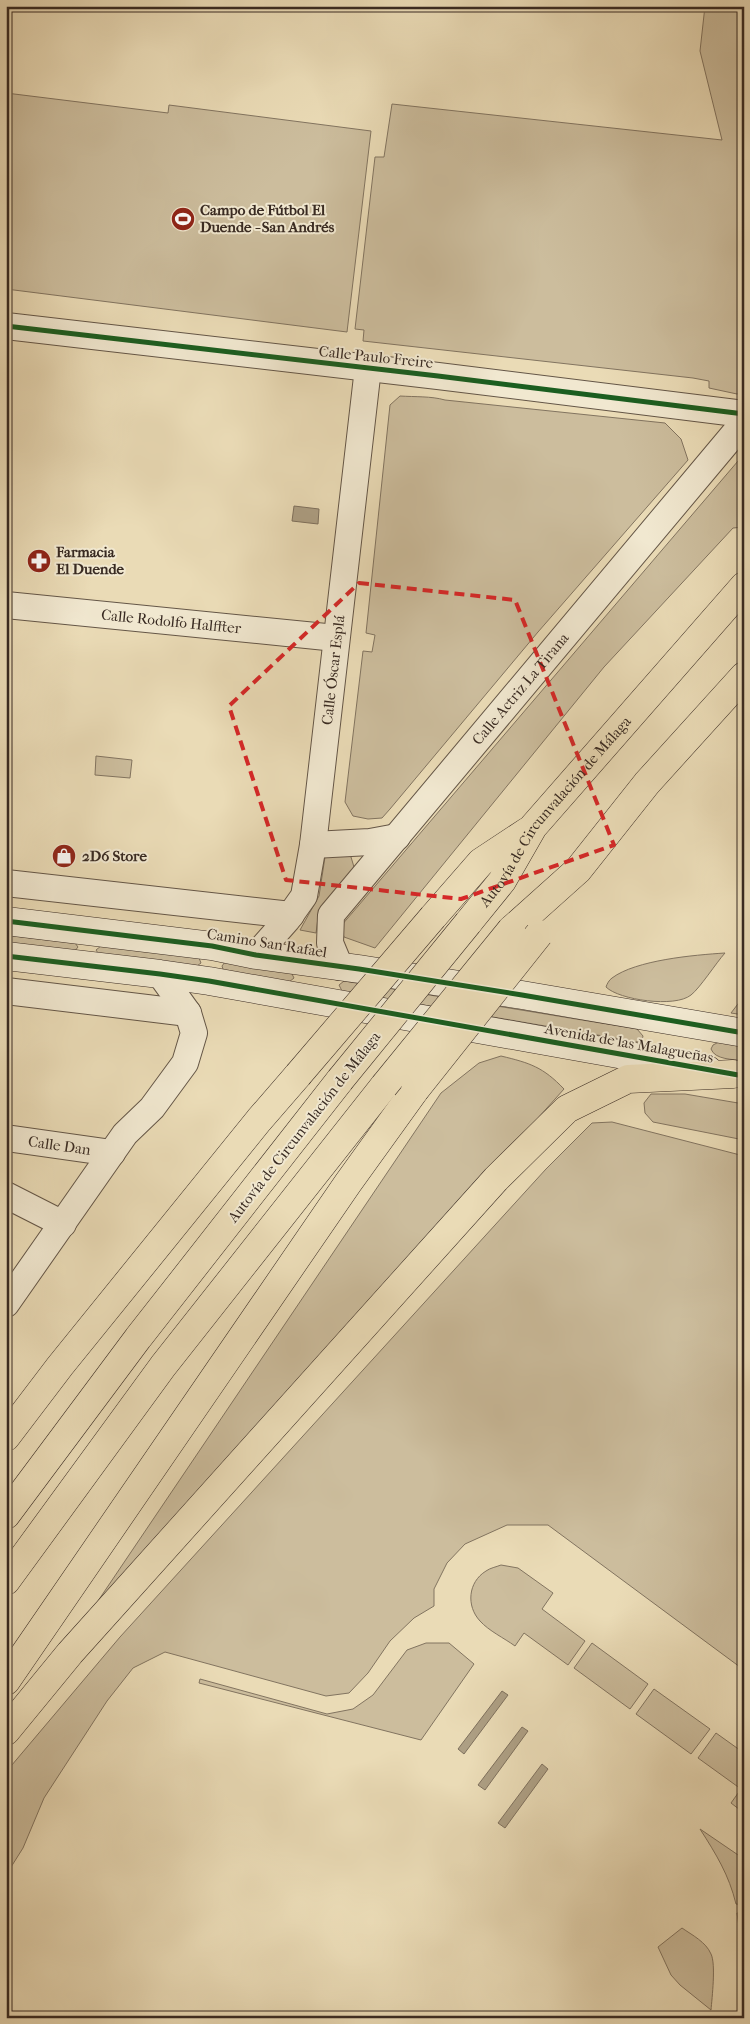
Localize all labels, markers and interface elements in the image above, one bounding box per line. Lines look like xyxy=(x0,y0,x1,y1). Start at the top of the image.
place label: Campo de Fútbol El Duende - San Andrés xyxy=(200,201,335,236)
sports icon: Campo de Fútbol El Duende - San Andrés xyxy=(170,206,196,232)
street label: Calle Paulo Freire xyxy=(318,342,435,372)
place label: Farmacia El Duende xyxy=(55,543,125,578)
pharmacy icon: Farmacia El Duende xyxy=(26,548,52,574)
street label: Calle Rodolfo Halffter xyxy=(100,606,243,638)
street label: Calle Óscar Esplá xyxy=(318,613,349,726)
street label: Calle Actriz La Tirana xyxy=(468,628,573,749)
street label: Autovía de Circunvalación de Málaga xyxy=(475,712,636,911)
shop icon: 2D6 Store xyxy=(51,843,77,869)
place label: 2D6 Store xyxy=(82,847,147,865)
street label: Camino San Rafael xyxy=(206,925,328,961)
street label: Avenida de las Malagueñas xyxy=(542,1019,715,1067)
street label: Autovía de Circunvalación de Málaga xyxy=(223,1027,385,1227)
street label: Calle Dan xyxy=(27,1132,92,1159)

